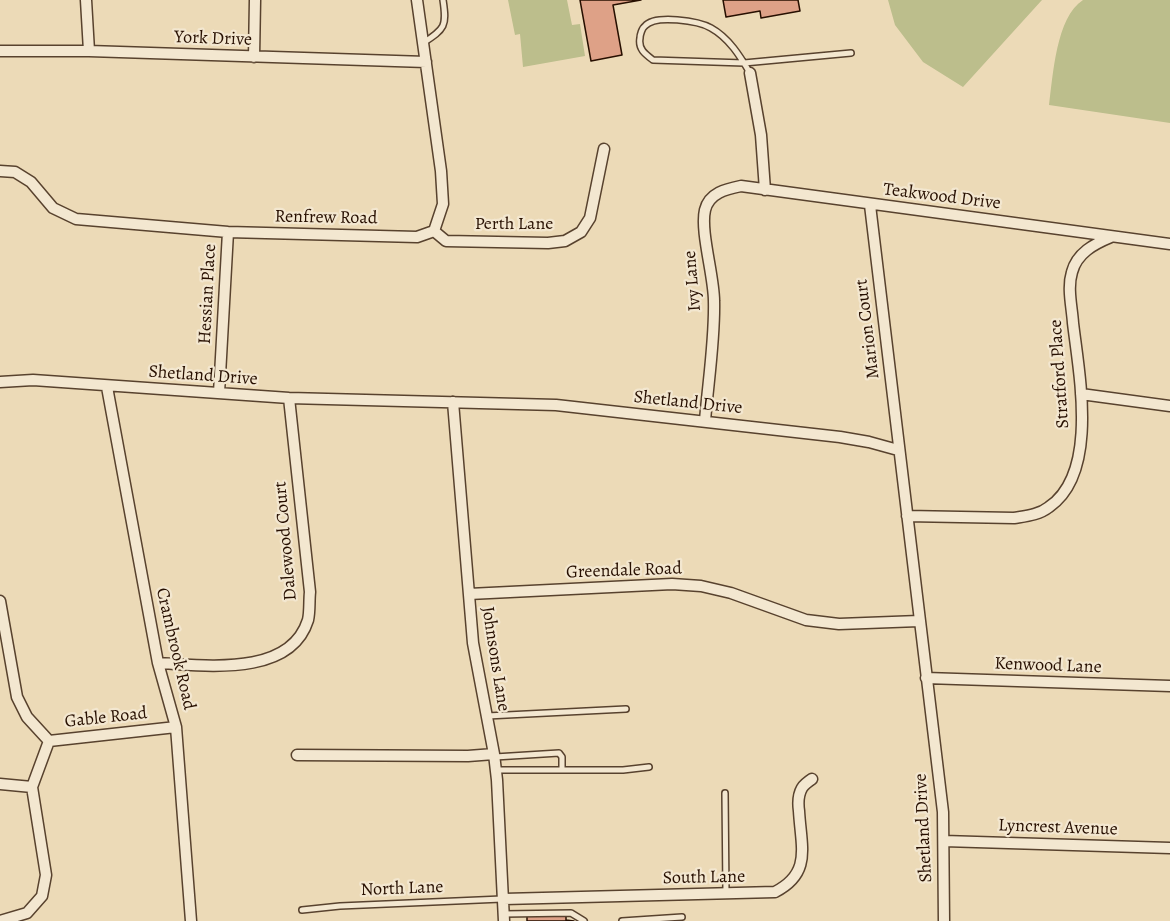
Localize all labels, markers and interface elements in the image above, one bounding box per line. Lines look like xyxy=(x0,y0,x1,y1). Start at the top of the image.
street label: York Drive xyxy=(174,27,252,51)
street label: Teakwood Drive xyxy=(882,179,1002,215)
street label: Renfrew Road xyxy=(274,206,378,230)
street label: Perth Lane xyxy=(475,214,553,236)
street label: Hessian Place xyxy=(195,243,221,345)
street label: Ivy Lane xyxy=(680,250,706,312)
street label: Marion Court xyxy=(851,278,885,380)
street label: Stratford Place xyxy=(1045,319,1075,429)
street label: Shetland Drive xyxy=(148,361,258,391)
street label: Shetland Drive xyxy=(633,387,743,419)
street label: Dalewood Court xyxy=(270,481,302,601)
street label: Greendale Road xyxy=(566,558,682,584)
street label: Crambrook Road xyxy=(150,586,200,712)
street label: Johnsons Lane xyxy=(476,605,514,713)
street label: Kenwood Lane xyxy=(994,653,1102,679)
street label: Gable Road xyxy=(64,703,148,733)
street label: Shetland Drive xyxy=(910,773,938,883)
street label: Lyncrest Avenue xyxy=(998,815,1118,841)
street label: South Lane xyxy=(663,866,745,890)
street label: North Lane xyxy=(360,877,444,901)

